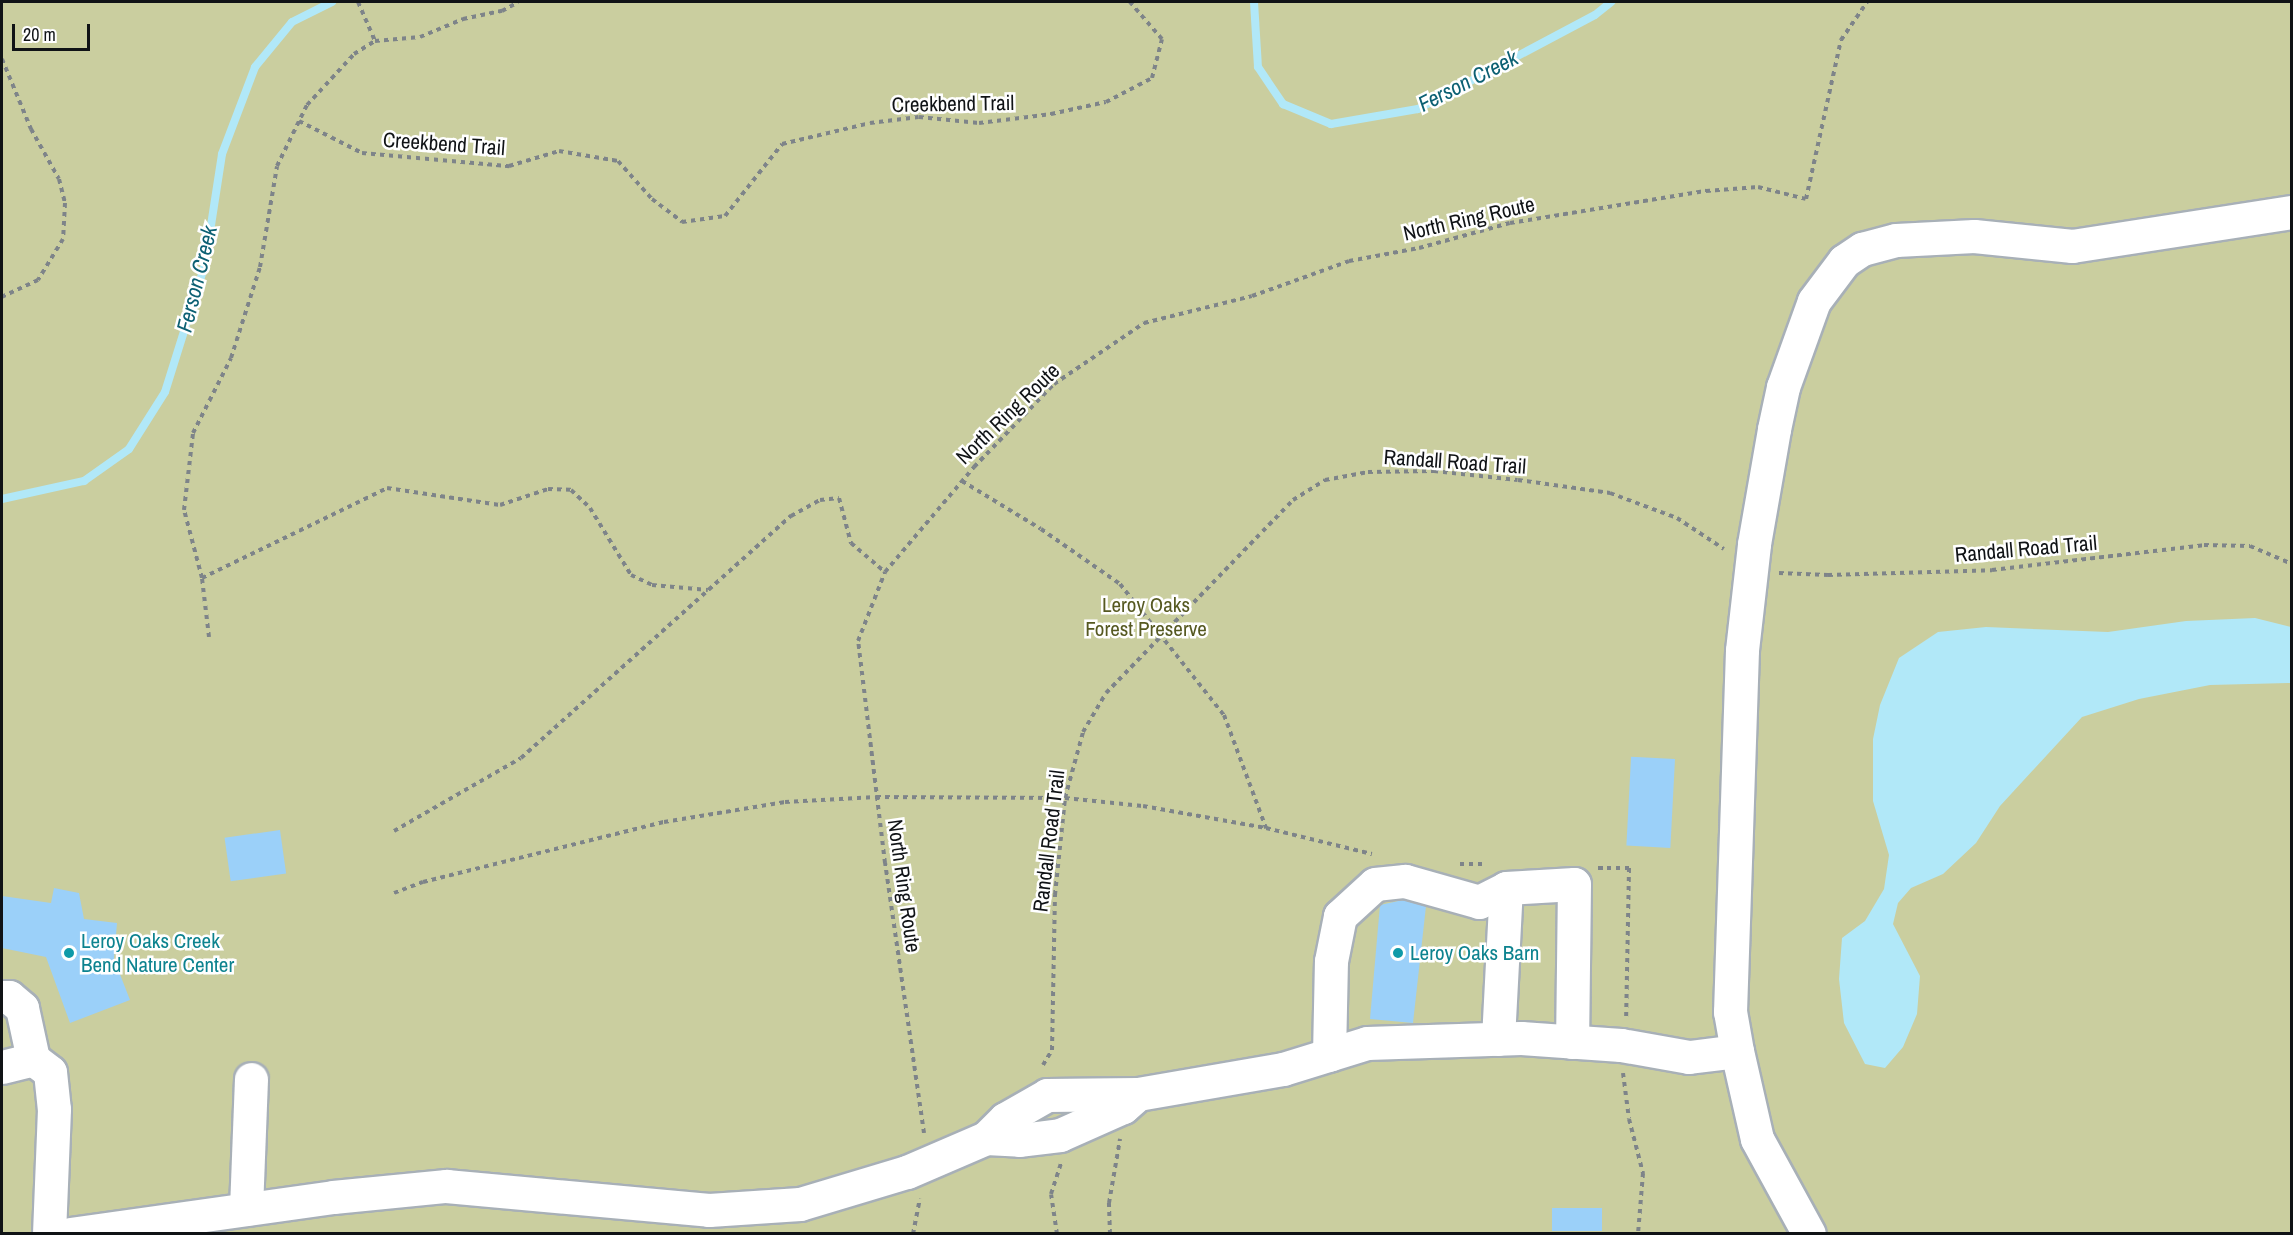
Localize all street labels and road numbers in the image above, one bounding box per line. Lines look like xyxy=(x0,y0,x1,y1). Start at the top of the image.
street label: Creekbend Trail xyxy=(891,90,1015,118)
street label: Creekbend Trail xyxy=(382,127,506,161)
street label: North Ring Route xyxy=(1401,192,1537,246)
street label: North Ring Route xyxy=(951,358,1065,470)
street label: Randall Road Trail xyxy=(1383,444,1527,480)
street label: Randall Road Trail xyxy=(1954,530,2098,568)
street label: Randall Road Trail xyxy=(1028,769,1070,913)
street label: North Ring Route xyxy=(882,818,926,954)

